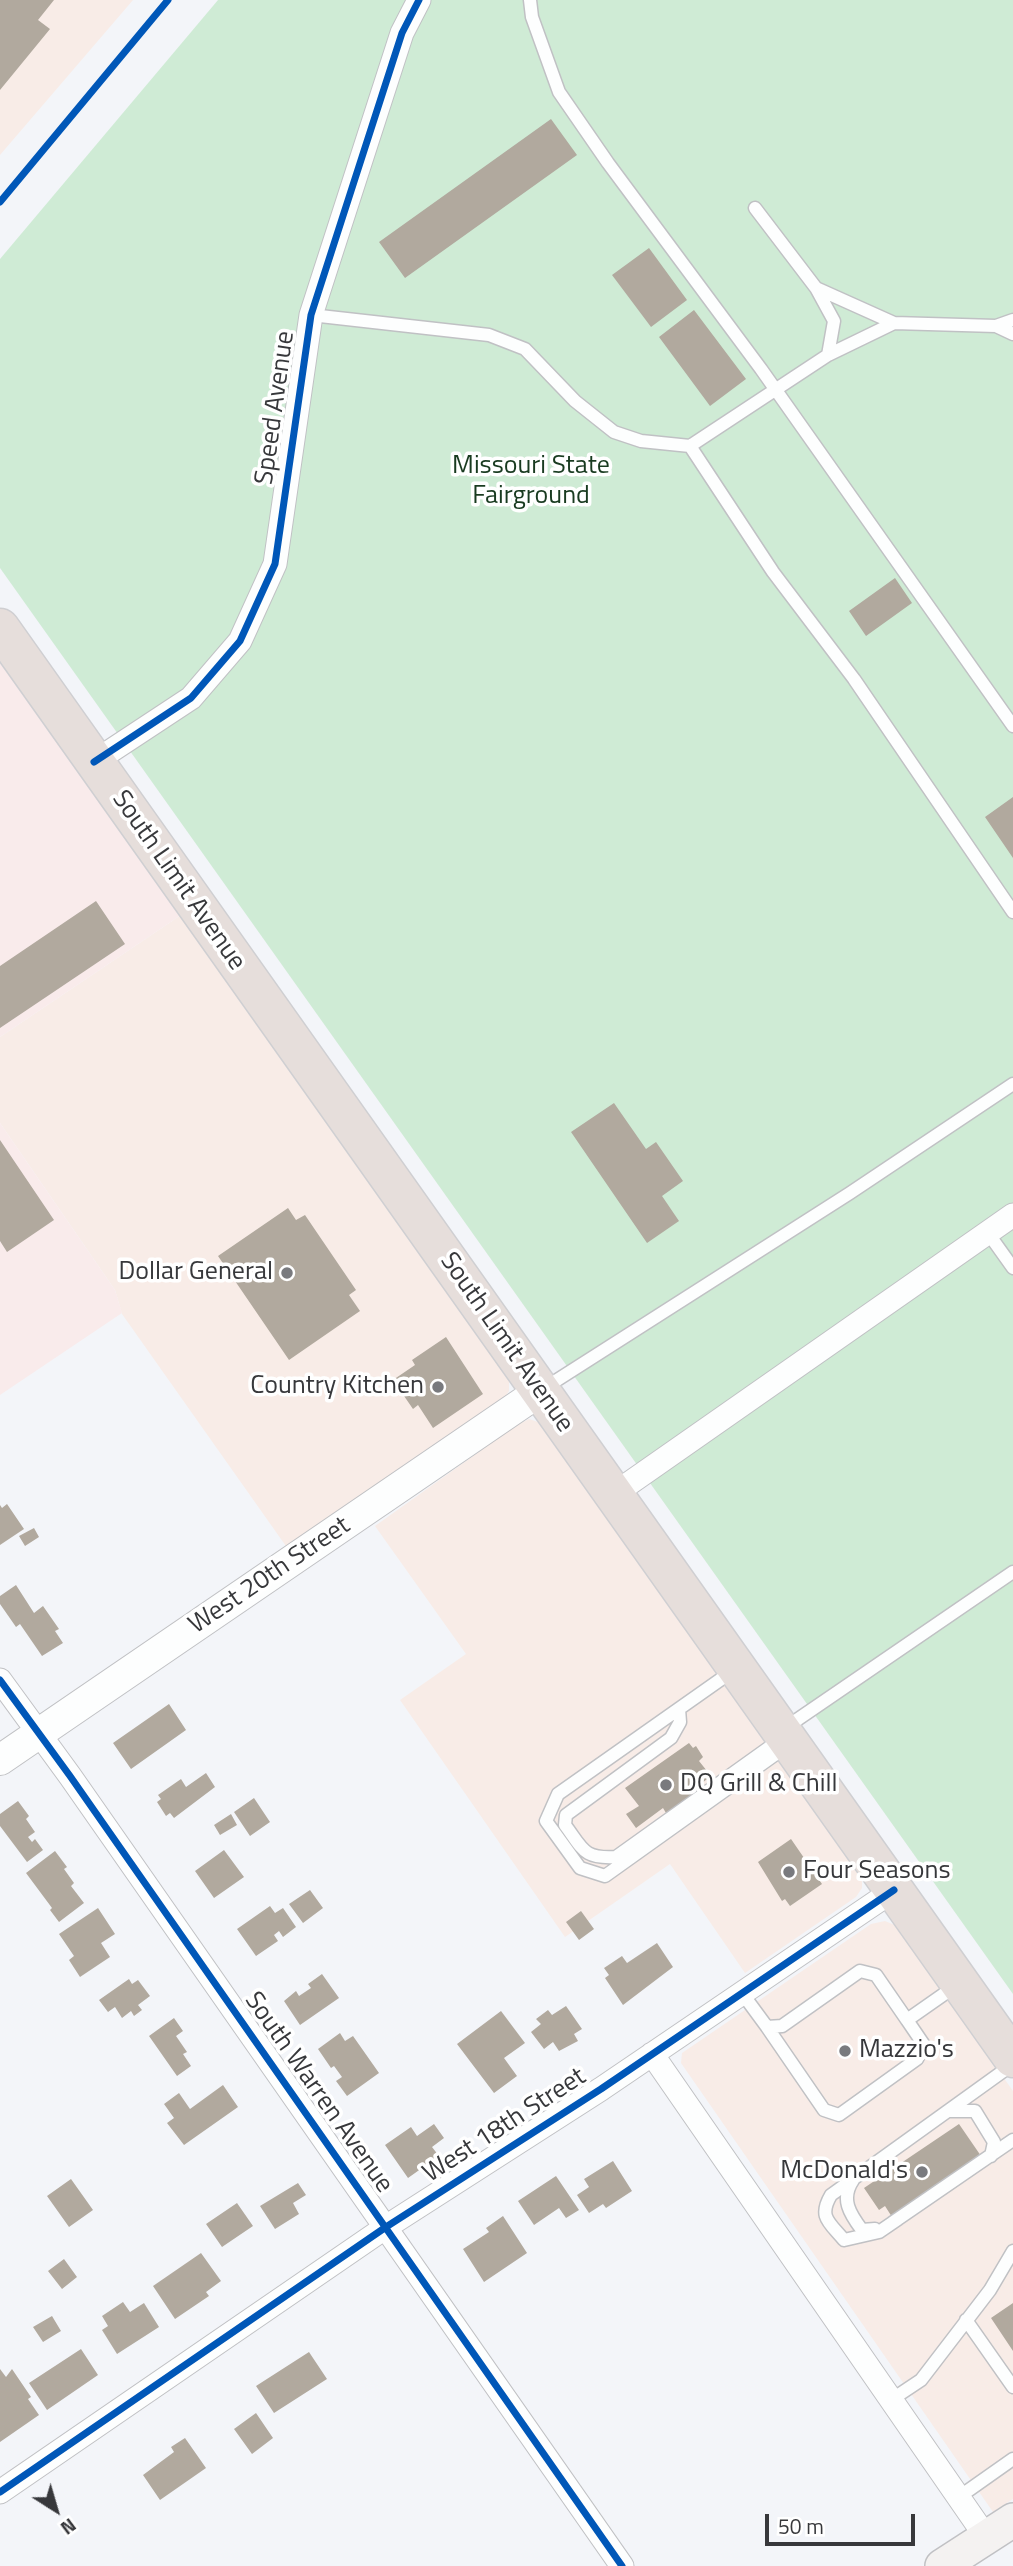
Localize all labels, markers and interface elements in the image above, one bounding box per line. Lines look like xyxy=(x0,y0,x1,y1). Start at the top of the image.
street label: Speed Avenue xyxy=(250,329,302,487)
park label: Missouri State Fairground xyxy=(452,451,610,512)
street label: South Limit Avenue xyxy=(104,785,252,977)
street label: South Limit Avenue xyxy=(432,1247,580,1439)
place label: Dollar General xyxy=(118,1257,273,1289)
marker: Dollar General xyxy=(279,1265,295,1281)
place label: Country Kitchen xyxy=(250,1371,424,1403)
marker: Country Kitchen xyxy=(430,1379,446,1395)
street label: West 20th Street xyxy=(184,1511,356,1641)
place label: DQ Grill & Chill xyxy=(680,1769,838,1801)
marker: DQ Grill & Chill xyxy=(658,1777,674,1793)
place label: Four Seasons xyxy=(803,1856,951,1888)
marker: Four Seasons xyxy=(781,1864,797,1880)
street label: South Warren Avenue xyxy=(237,1987,399,2199)
place label: Mazzio's xyxy=(859,2035,954,2067)
marker: Mazzio's xyxy=(837,2043,853,2059)
street label: West 18th Street xyxy=(418,2062,592,2190)
place label: McDonald's xyxy=(780,2156,908,2188)
marker: McDonald's xyxy=(914,2164,930,2180)
north arrow xyxy=(21,2475,91,2545)
scale bar xyxy=(768,2500,918,2544)
text: 50 m xyxy=(778,2510,824,2542)
text: N xyxy=(55,2512,83,2543)

